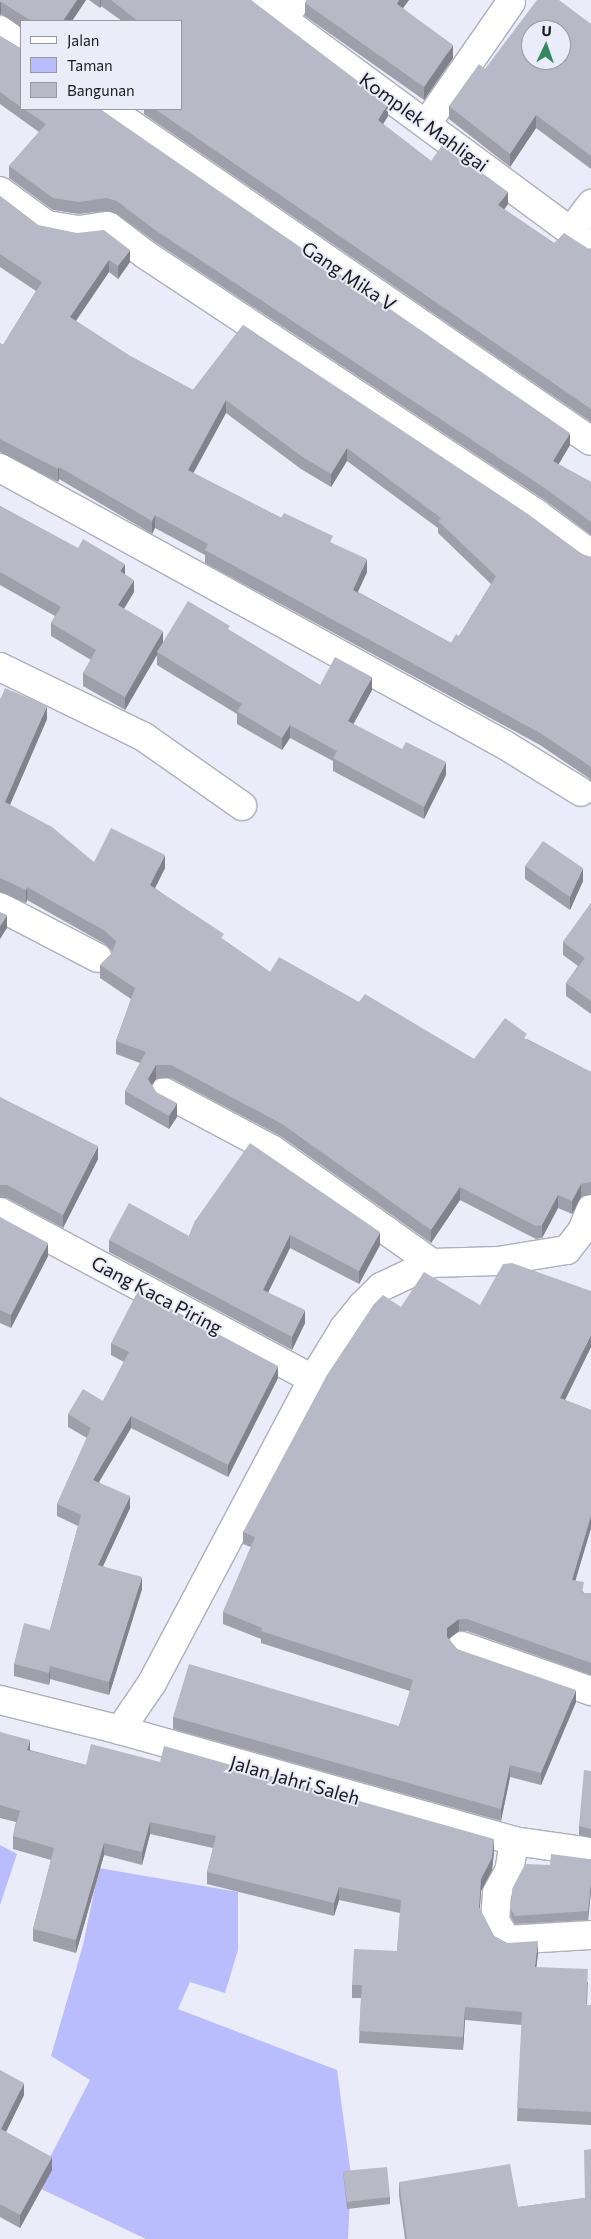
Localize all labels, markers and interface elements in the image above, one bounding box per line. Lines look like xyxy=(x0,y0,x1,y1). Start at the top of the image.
legend xyxy=(20,20,182,110)
north arrow xyxy=(521,20,571,70)
text: U xyxy=(541,22,552,39)
text: Jalan xyxy=(67,31,99,49)
text: Taman xyxy=(67,56,113,74)
street label: Komplek Mahligai xyxy=(355,68,493,176)
text: Bangunan xyxy=(67,81,135,99)
street label: Gang Mika V xyxy=(298,236,400,316)
street label: Gang Kaca Piring xyxy=(88,1251,226,1339)
street label: Jalan Jahri Saleh xyxy=(227,1751,363,1809)

